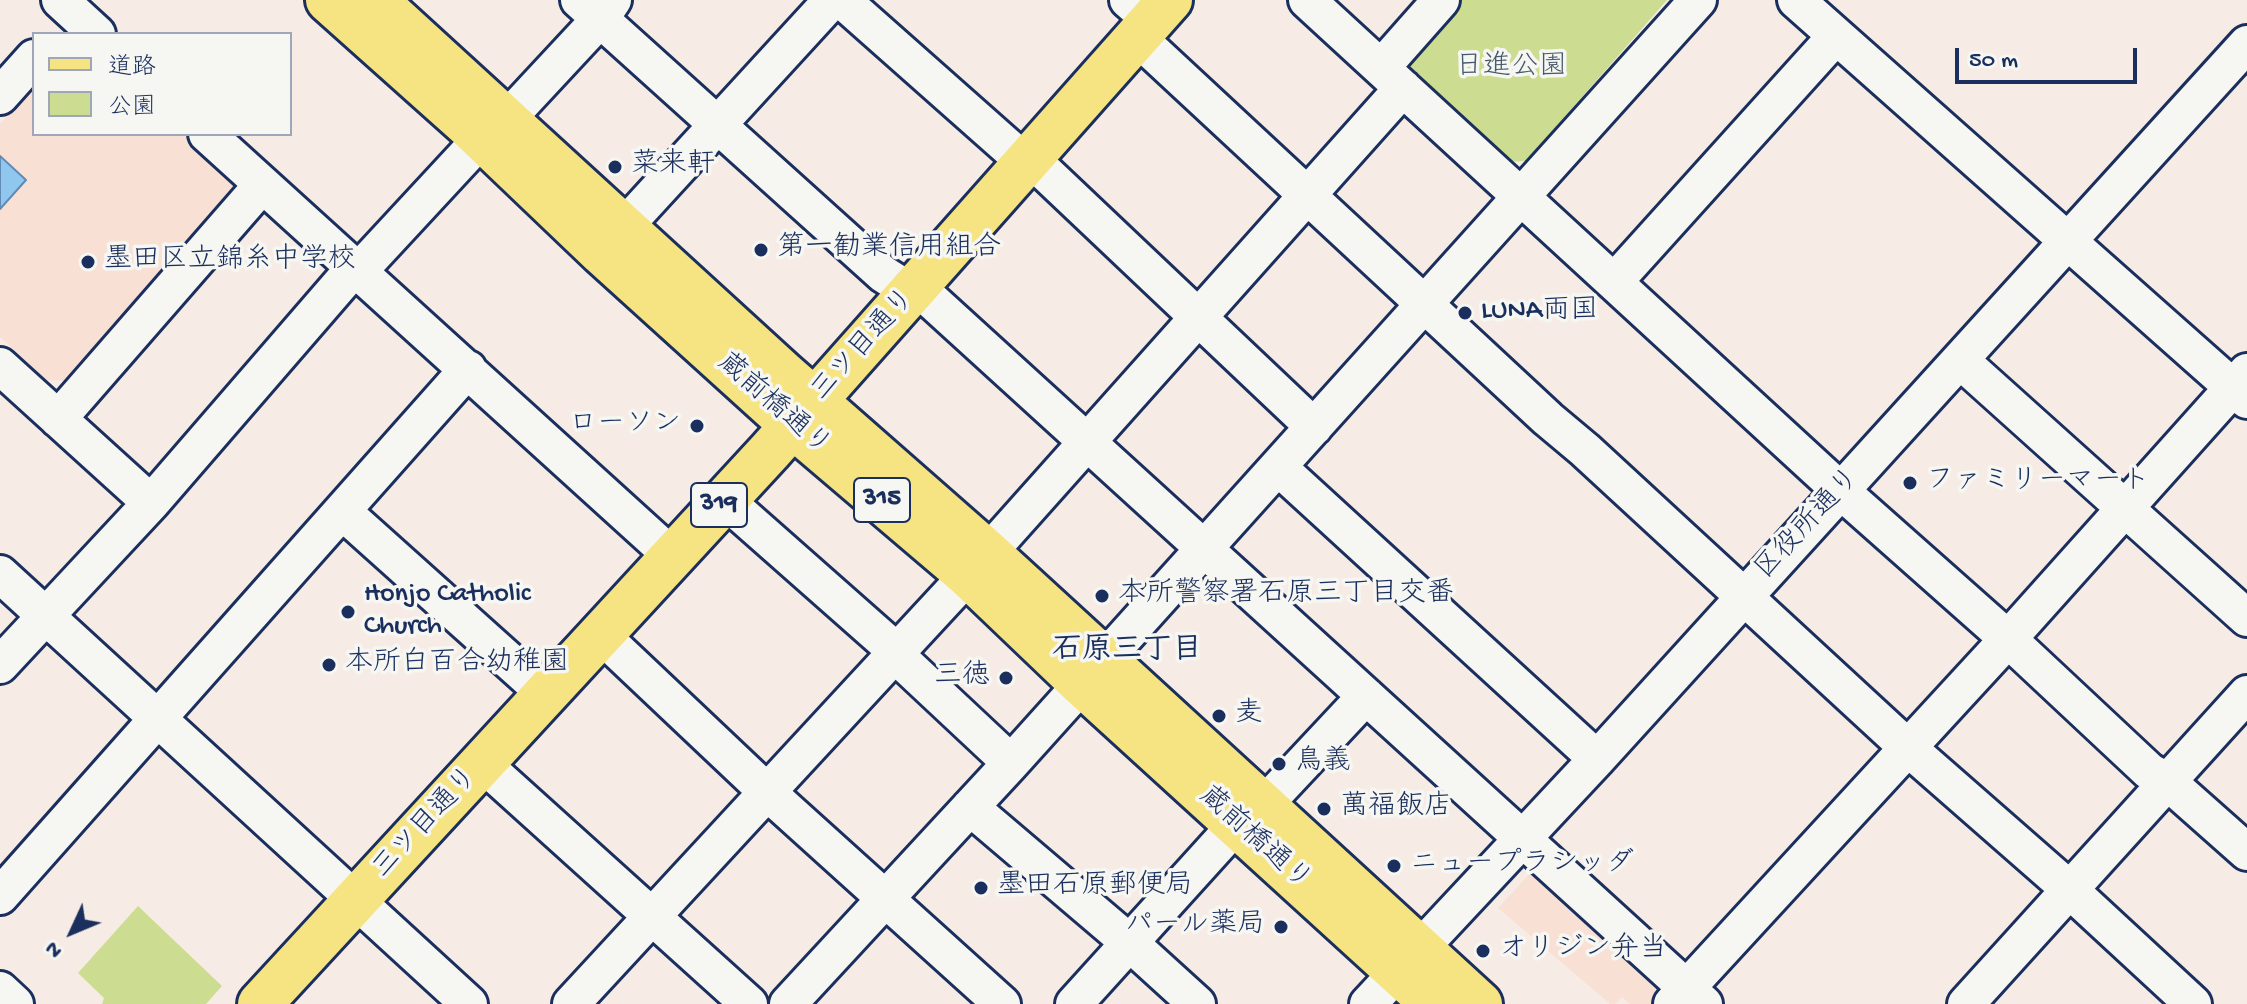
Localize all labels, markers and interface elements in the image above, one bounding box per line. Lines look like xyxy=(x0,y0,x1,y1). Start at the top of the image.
legend xyxy=(32,32,292,136)
scale bar xyxy=(1959,32,2141,82)
text: 50 m xyxy=(1969,47,2018,76)
park label: 日進公園 xyxy=(1455,52,1567,86)
text: 道路 xyxy=(108,54,156,83)
text: 公園 xyxy=(108,94,156,123)
place label: 菜来軒 xyxy=(631,150,715,184)
marker: 菜来軒 xyxy=(606,158,624,176)
place label: 第一勧業信用組合 xyxy=(777,233,1001,267)
marker: 第一勧業信用組合 xyxy=(752,241,770,259)
place label: 墨田区立錦糸中学校 xyxy=(104,245,356,279)
marker: 墨田区立錦糸中学校 xyxy=(79,253,97,271)
street label: 三ツ目通り xyxy=(806,283,924,409)
place label: LUNA両国 xyxy=(1481,296,1598,330)
marker: LUNA両国 xyxy=(1456,304,1474,322)
street label: 蔵前橋通り xyxy=(709,347,837,465)
place label: ローソン xyxy=(569,409,681,443)
marker: ローソン xyxy=(688,417,706,435)
street label: 区役所通り xyxy=(1749,462,1869,588)
place label: ファミリーマート xyxy=(1926,466,2150,500)
marker: ファミリーマート xyxy=(1901,474,1919,492)
road number: 315 xyxy=(854,478,910,522)
road number: 319 xyxy=(691,483,747,527)
place label: Honjo Catholic Church xyxy=(364,579,531,645)
place label: 本所警察署石原三丁目交番 xyxy=(1118,579,1454,613)
marker: 本所警察署石原三丁目交番 xyxy=(1093,587,1111,605)
marker: Honjo Catholic Church xyxy=(339,603,357,621)
district label: 石原三丁目 xyxy=(1052,634,1202,670)
place label: 本所白百合幼稚園 xyxy=(345,648,569,682)
marker: 本所白百合幼稚園 xyxy=(320,656,338,674)
place label: 三徳 xyxy=(934,661,990,695)
marker: 三徳 xyxy=(997,669,1015,687)
place label: 麦 xyxy=(1235,699,1263,733)
marker: 麦 xyxy=(1210,707,1228,725)
place label: 鳥義 xyxy=(1295,747,1351,781)
marker: 鳥義 xyxy=(1270,755,1288,773)
street label: 三ツ目通り xyxy=(367,761,487,887)
street label: 蔵前橋通り xyxy=(1191,781,1317,899)
place label: 萬福飯店 xyxy=(1340,792,1452,826)
marker: 萬福飯店 xyxy=(1315,800,1333,818)
place label: ニュープラシッダ xyxy=(1410,849,1634,883)
marker: ニュープラシッダ xyxy=(1385,857,1403,875)
place label: 墨田石原郵便局 xyxy=(997,871,1193,905)
marker: 墨田石原郵便局 xyxy=(972,879,990,897)
north arrow xyxy=(32,892,112,972)
place label: パール薬局 xyxy=(1125,910,1265,944)
marker: パール薬局 xyxy=(1272,918,1290,936)
text: N xyxy=(40,934,69,963)
place label: オリジン弁当 xyxy=(1499,934,1667,968)
marker: オリジン弁当 xyxy=(1474,942,1492,960)

